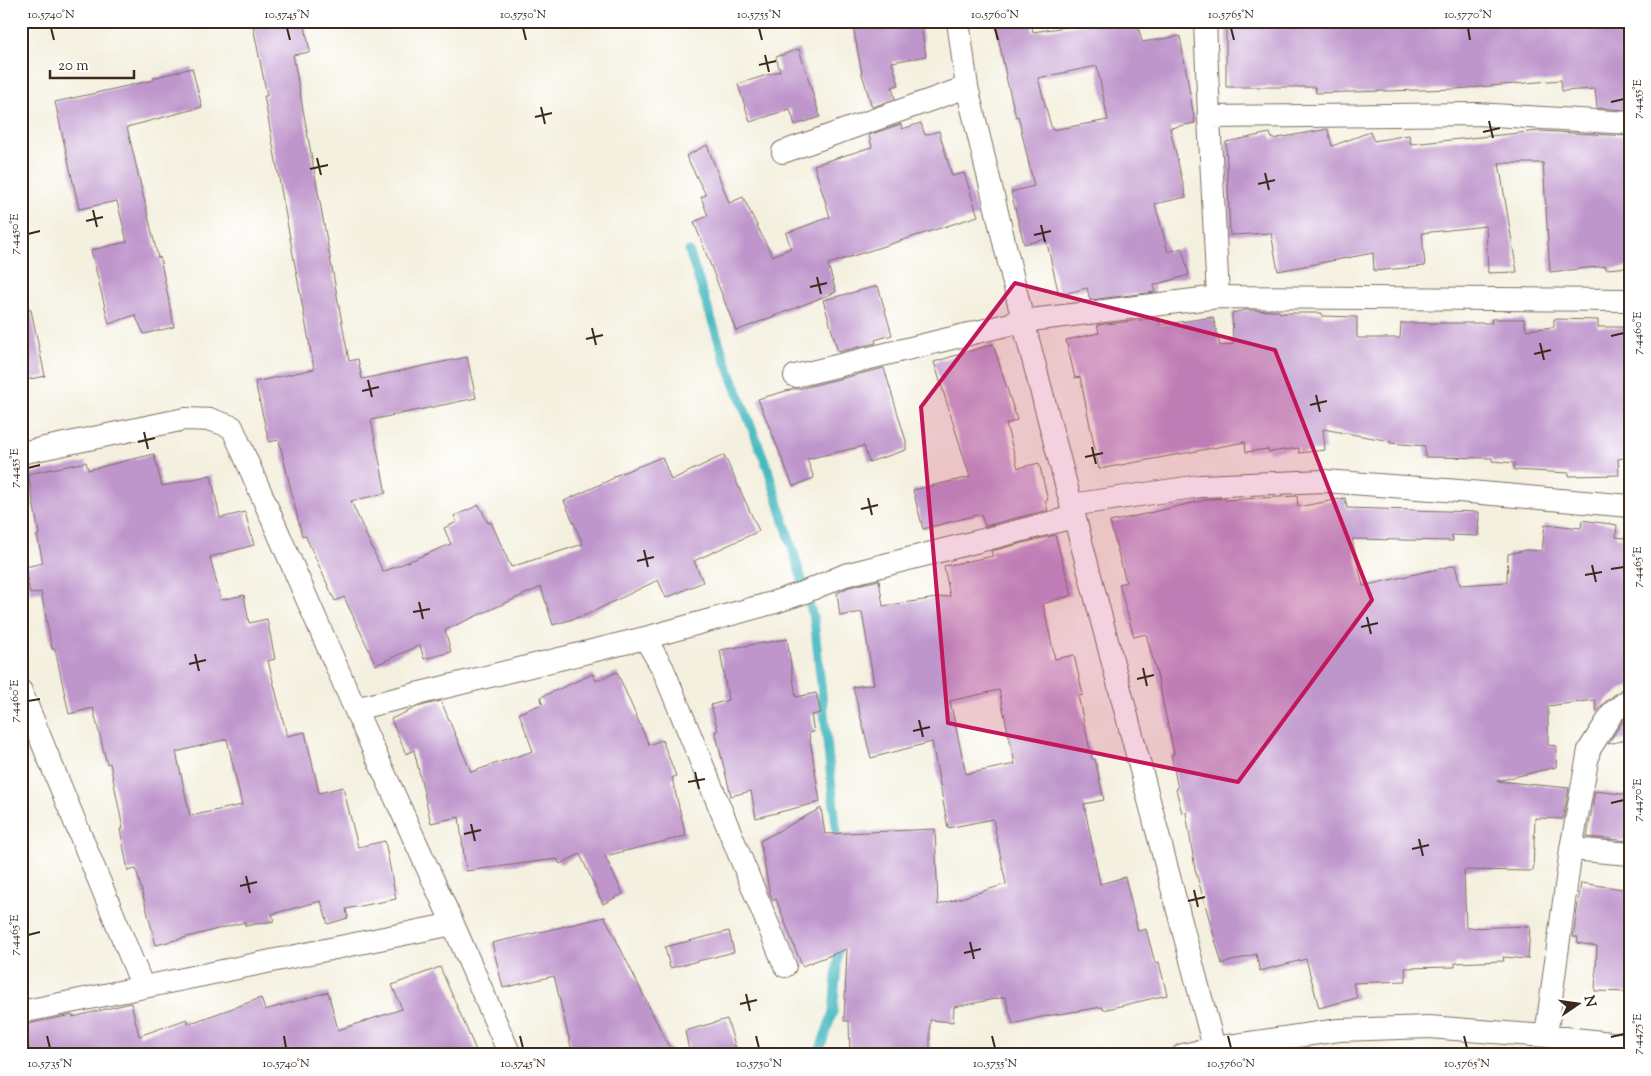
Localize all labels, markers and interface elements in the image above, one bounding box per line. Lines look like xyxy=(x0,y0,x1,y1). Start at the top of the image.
text: 10.5740°N xyxy=(27,6,75,24)
text: 10.5745°N xyxy=(264,6,310,24)
text: 10.5750°N xyxy=(500,6,546,24)
text: 10.5755°N xyxy=(737,6,781,24)
text: 10.5760°N xyxy=(971,6,1019,24)
text: 10.5765°N xyxy=(1208,6,1254,24)
text: 10.5770°N xyxy=(1444,6,1492,24)
scale bar xyxy=(50,48,134,80)
text: 20 m xyxy=(58,56,89,77)
text: 7.4455°E xyxy=(1629,79,1647,119)
text: 7.4450°E xyxy=(6,213,24,255)
text: 7.4460°E xyxy=(1629,311,1647,354)
text: 7.4455°E xyxy=(6,448,24,488)
text: 7.4465°E xyxy=(1629,546,1647,587)
text: 7.4460°E xyxy=(6,679,24,722)
text: 7.4470°E xyxy=(1629,778,1647,821)
text: 7.4465°E xyxy=(6,914,24,955)
north arrow xyxy=(1554,978,1604,1028)
text: N xyxy=(1578,994,1600,1009)
text: 7.4475°E xyxy=(1629,1013,1647,1055)
text: 10.5735°N xyxy=(28,1055,73,1073)
text: 10.5740°N xyxy=(262,1055,310,1073)
text: 10.5745°N xyxy=(500,1055,546,1073)
text: 10.5750°N xyxy=(736,1055,782,1073)
text: 10.5755°N xyxy=(973,1055,1017,1073)
text: 10.5760°N xyxy=(1207,1055,1255,1073)
text: 10.5765°N xyxy=(1444,1055,1490,1073)

